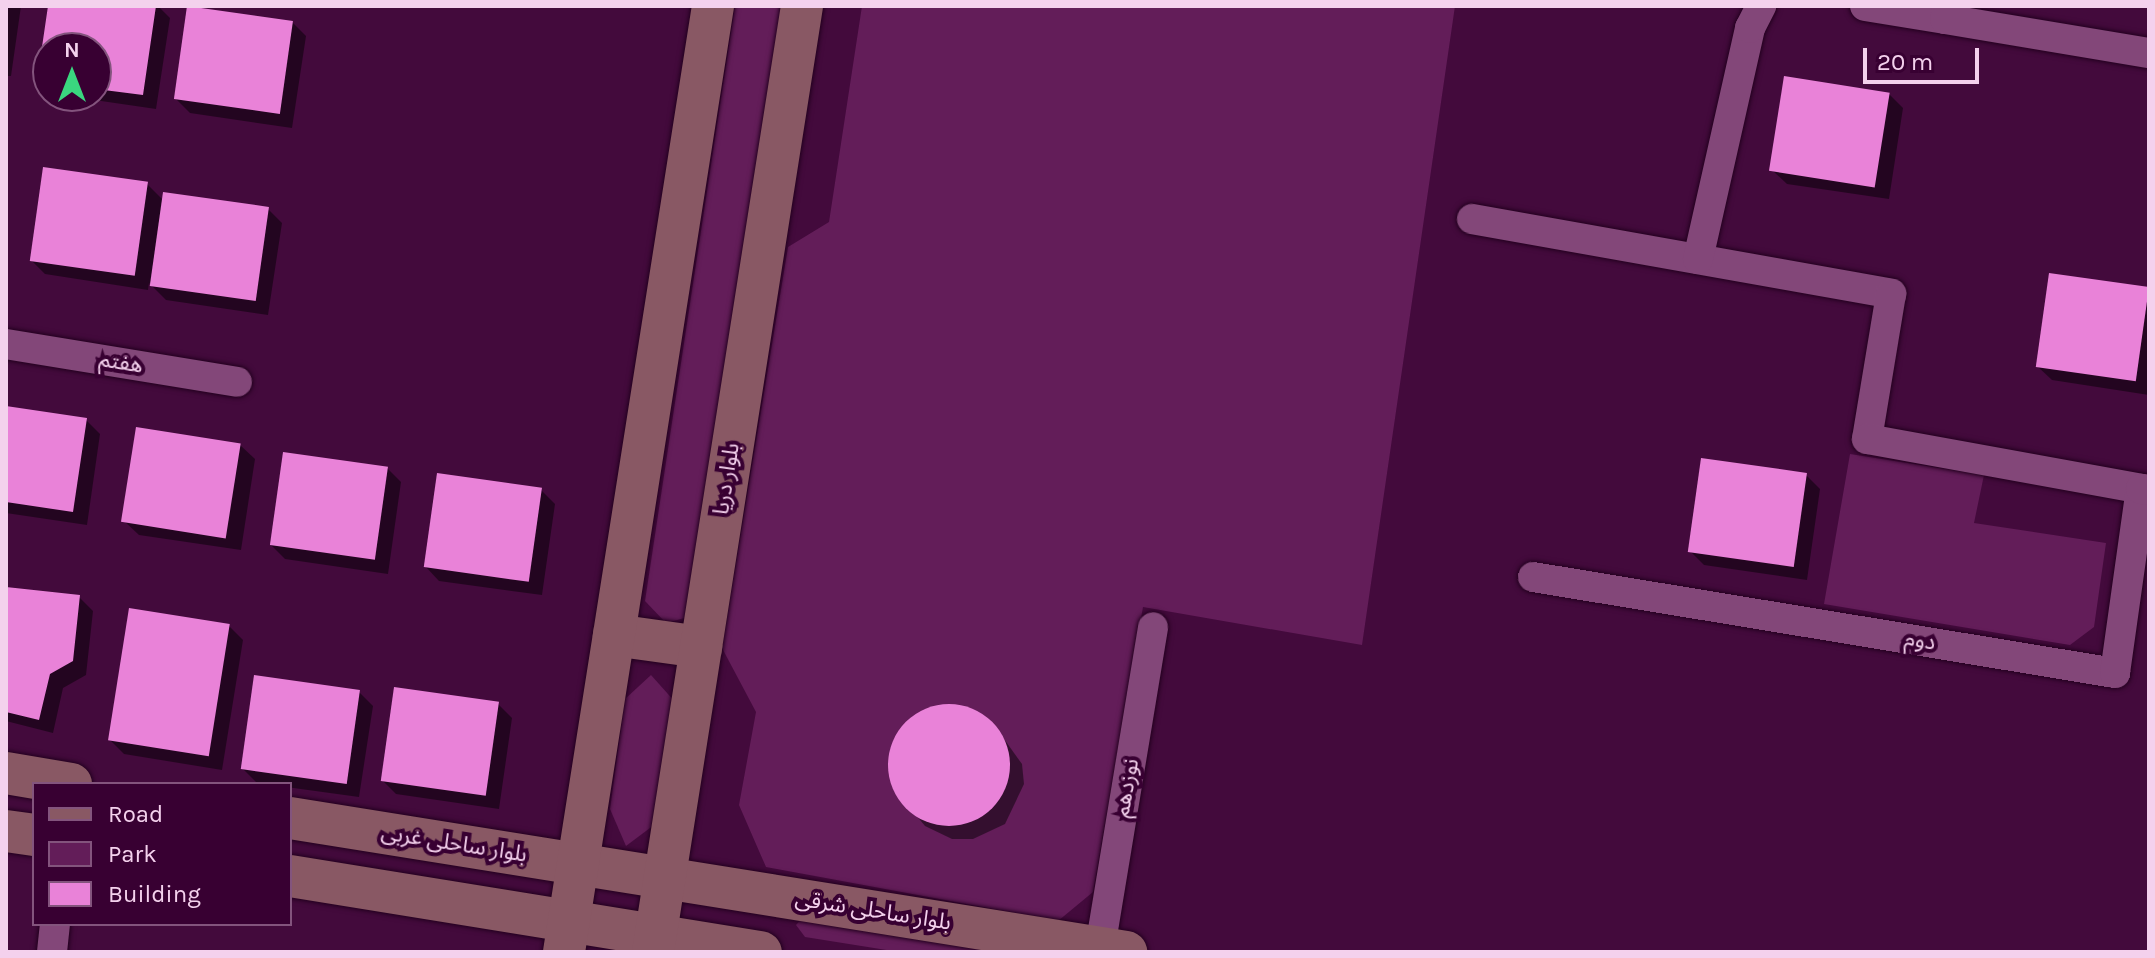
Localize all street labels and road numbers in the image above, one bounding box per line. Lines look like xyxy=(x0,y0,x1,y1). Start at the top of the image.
street label: هفتم xyxy=(97,347,145,379)
street label: بلوار دریا xyxy=(708,441,746,517)
street label: دوم xyxy=(1903,626,1937,656)
street label: نوزدهم xyxy=(1109,757,1145,819)
street label: بلوار ساحلی غربی xyxy=(379,819,529,869)
street label: بلوار ساحلی شرقی xyxy=(793,886,953,936)

